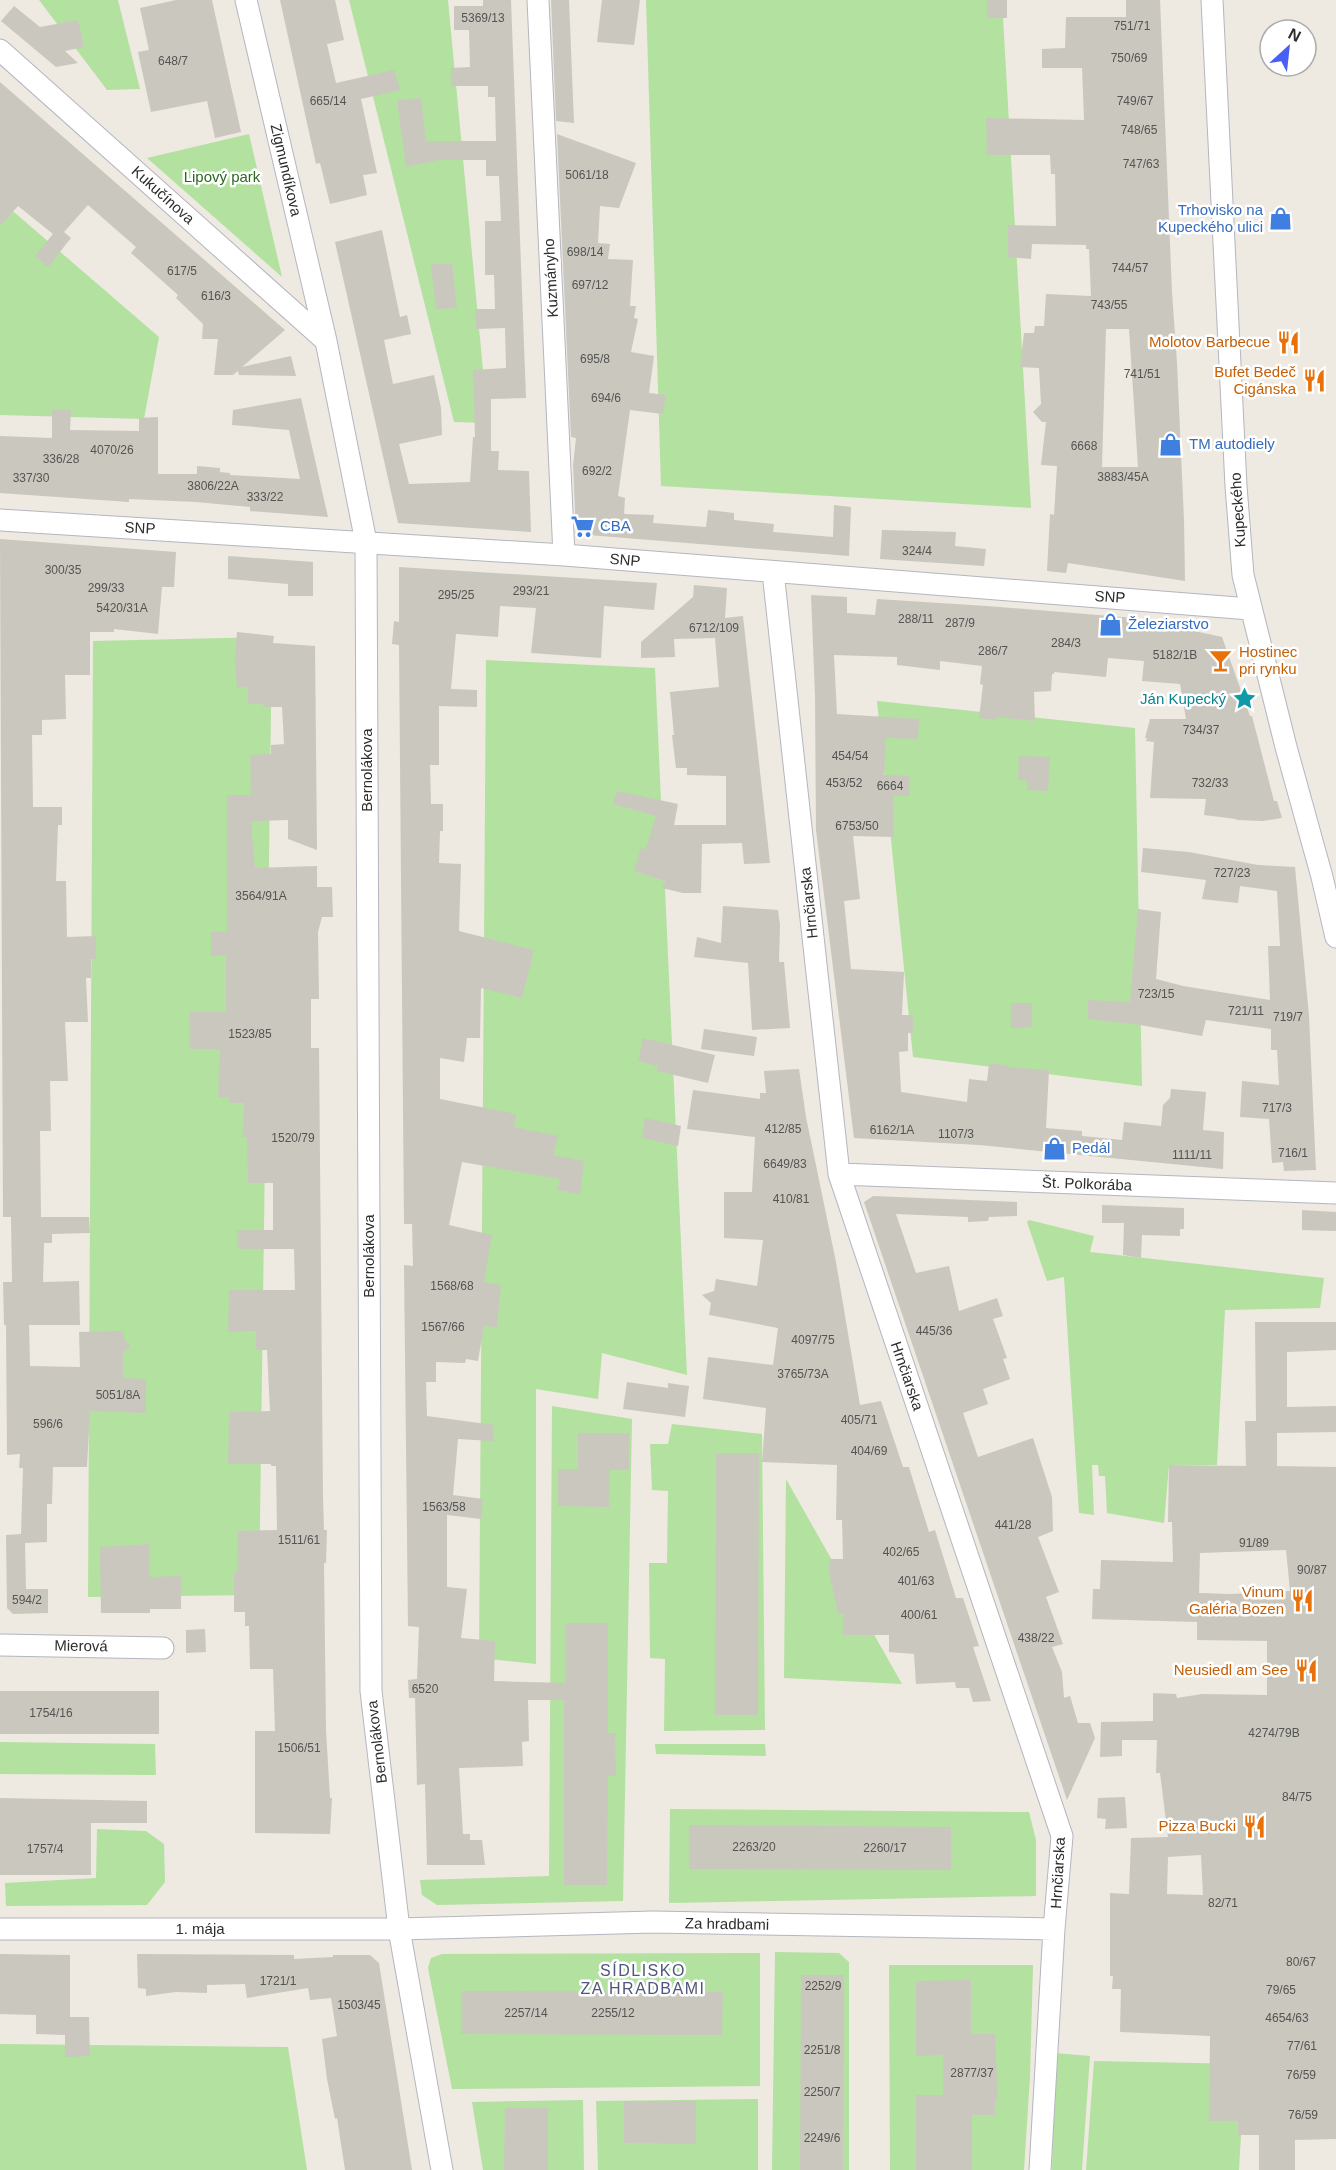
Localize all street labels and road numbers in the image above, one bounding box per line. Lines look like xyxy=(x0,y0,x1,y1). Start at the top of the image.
street label: Zigmundíkova xyxy=(268,122,306,218)
street label: Kukučínova xyxy=(129,162,199,228)
street label: Kuzmányho xyxy=(540,238,561,318)
street label: Kupeckého xyxy=(1226,472,1249,548)
street label: SNP xyxy=(124,518,156,537)
street label: SNP xyxy=(609,550,641,569)
street label: SNP xyxy=(1094,587,1126,606)
street label: Bernolákova xyxy=(358,728,375,812)
street label: Hrnčiarska xyxy=(796,866,821,940)
street label: Št. Polkorába xyxy=(1042,1173,1133,1194)
street label: Bernolákova xyxy=(360,1214,377,1298)
street label: Hrnčiarska xyxy=(888,1339,927,1413)
street label: Mierová xyxy=(54,1637,108,1654)
street label: Bernolákova xyxy=(363,1699,390,1784)
street label: Hrnčiarska xyxy=(1047,1836,1068,1909)
street label: Za hradbami xyxy=(685,1914,769,1933)
street label: 1. mája xyxy=(175,1920,225,1937)

